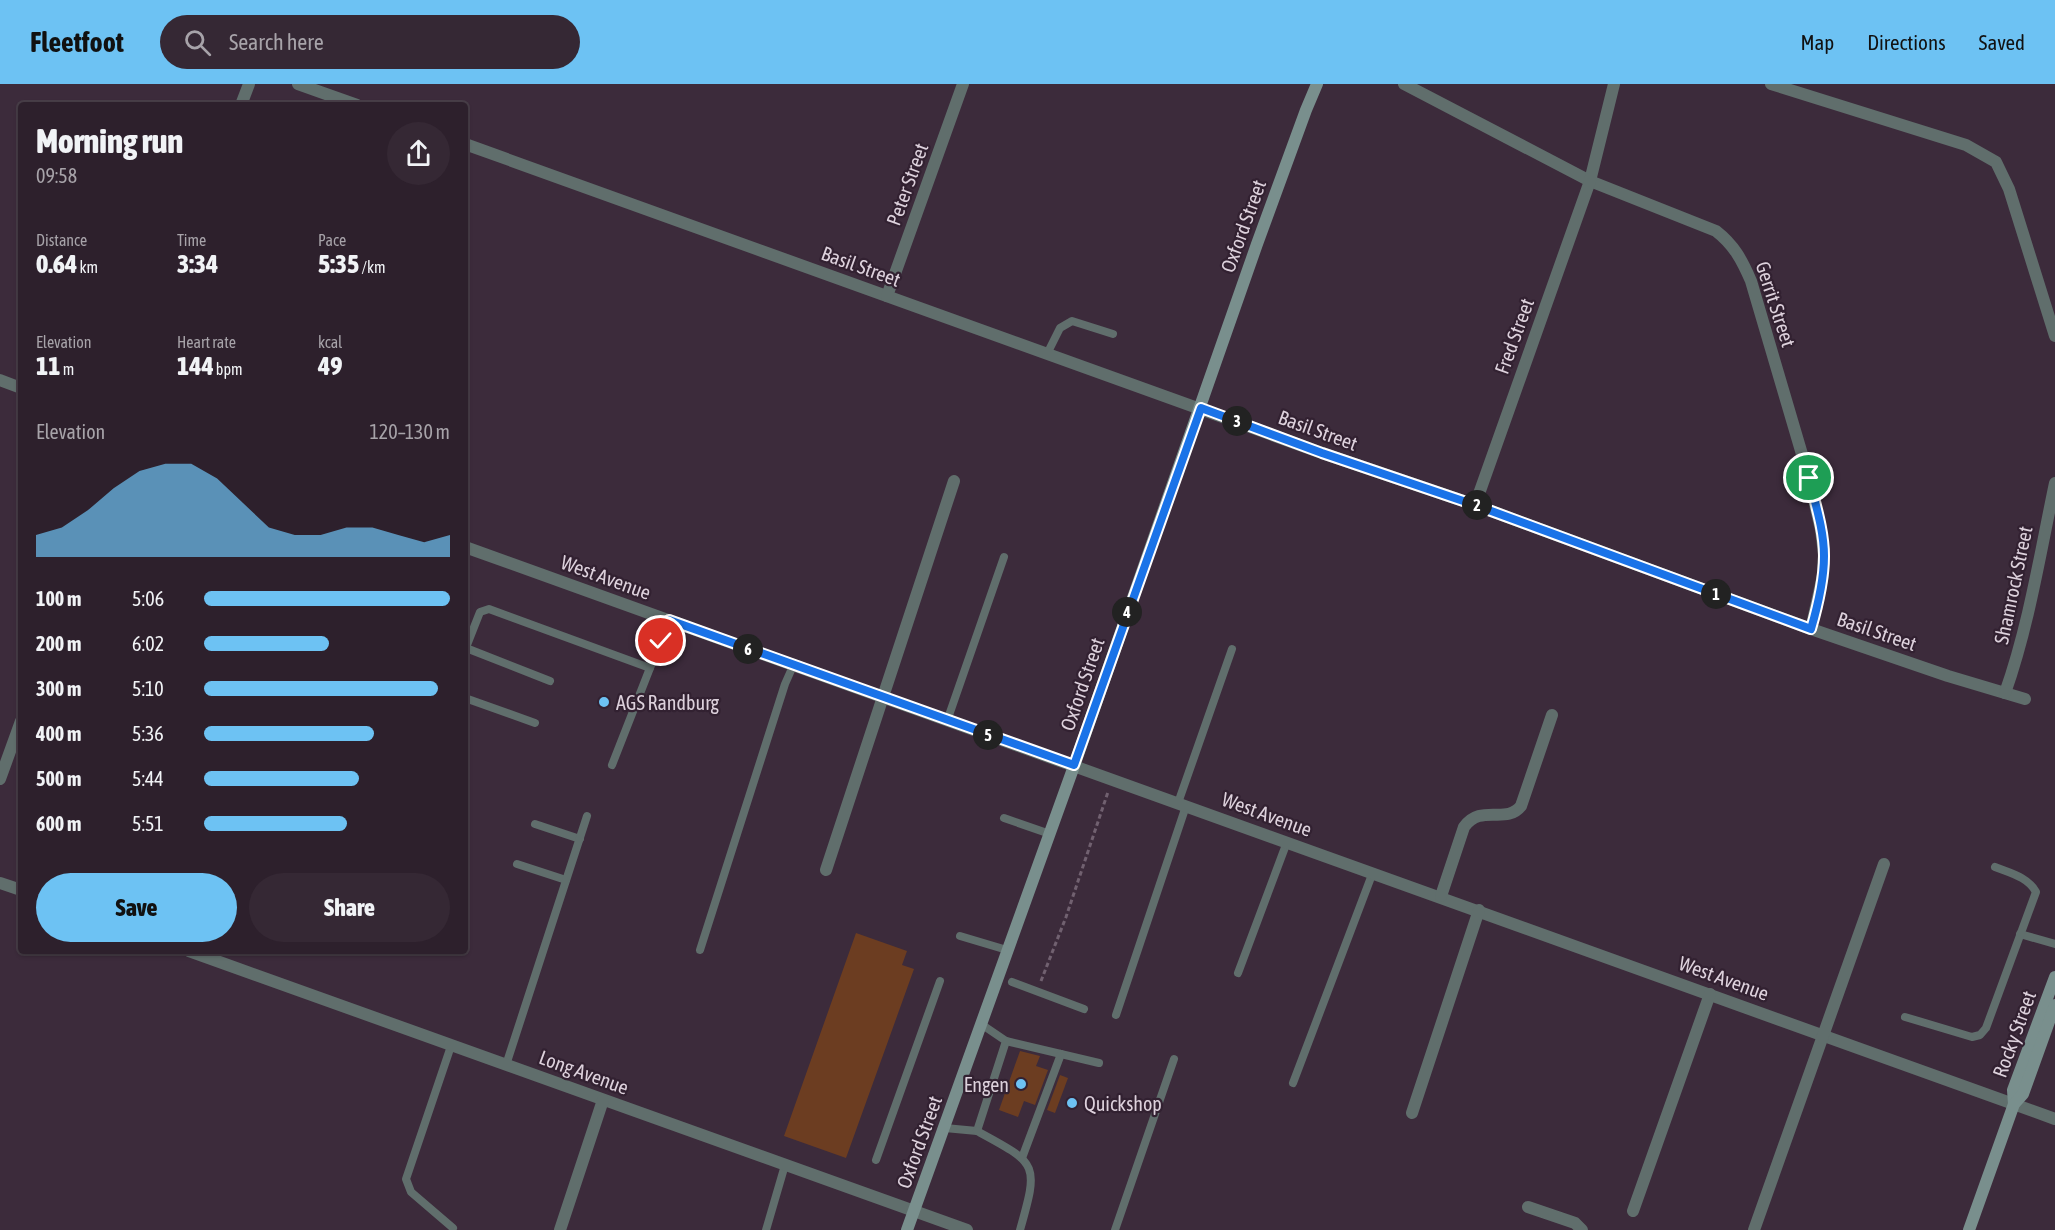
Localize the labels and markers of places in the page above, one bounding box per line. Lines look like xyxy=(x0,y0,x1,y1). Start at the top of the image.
pin: 3 xyxy=(1222,406,1252,436)
pin xyxy=(1783,452,1834,503)
pin: 2 xyxy=(1462,490,1492,520)
pin: 1 xyxy=(1701,579,1731,609)
pin: 4 xyxy=(1112,597,1142,627)
pin xyxy=(635,615,686,666)
pin: 6 xyxy=(733,634,763,664)
place label: AGS Randburg xyxy=(616,691,719,714)
marker: AGS Randburg xyxy=(597,695,611,709)
pin: 5 xyxy=(973,720,1003,750)
place label: Engen xyxy=(964,1073,1009,1096)
marker: Engen xyxy=(1014,1077,1028,1091)
place label: Quickshop xyxy=(1084,1092,1162,1115)
marker: Quickshop xyxy=(1065,1096,1079,1110)

